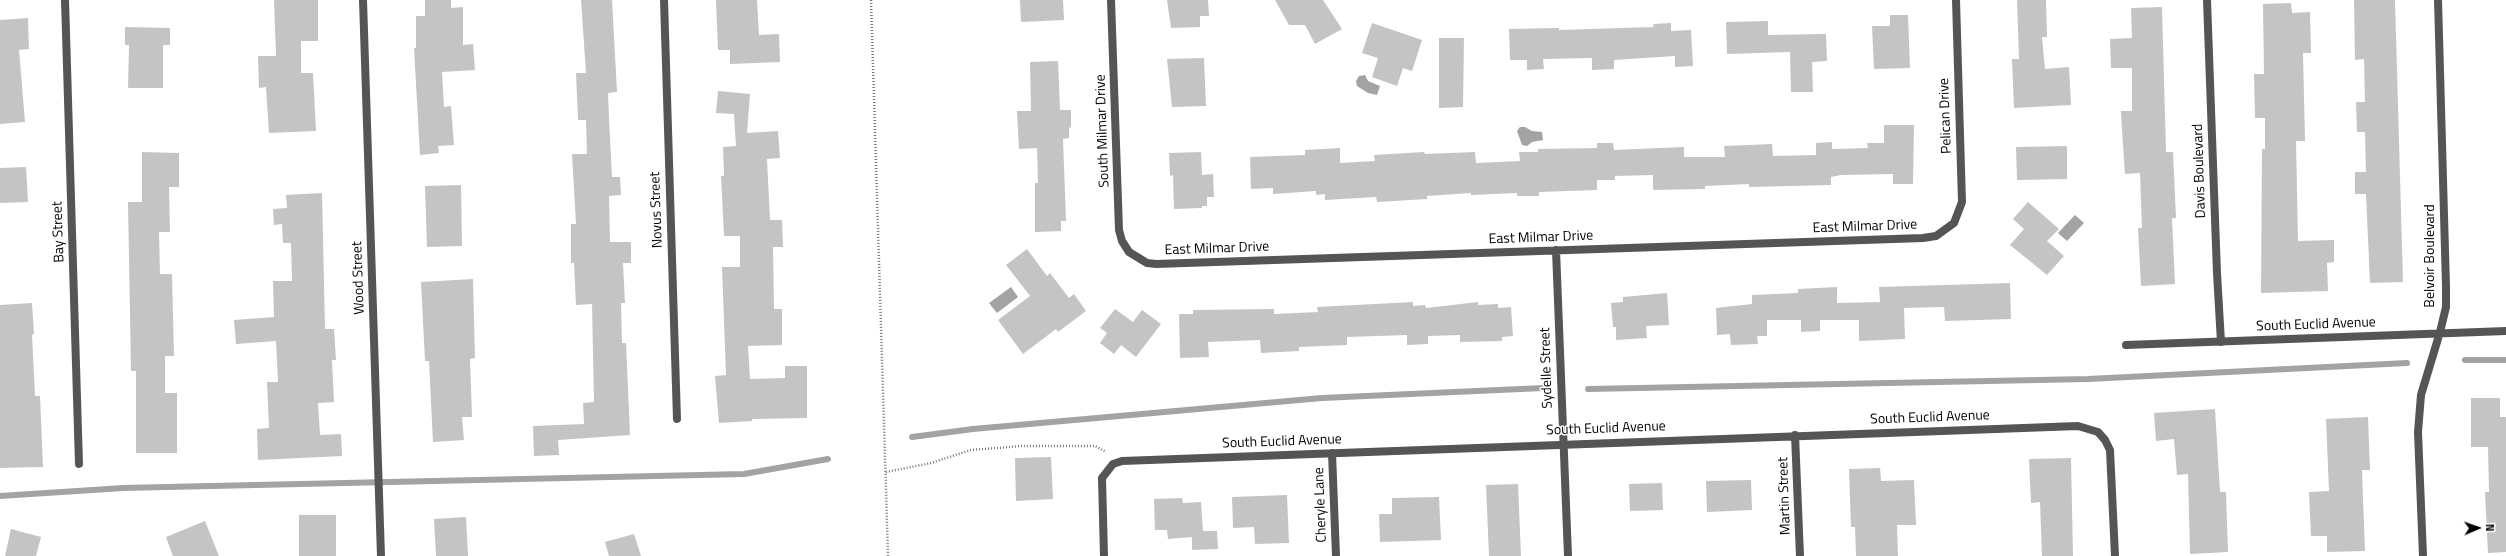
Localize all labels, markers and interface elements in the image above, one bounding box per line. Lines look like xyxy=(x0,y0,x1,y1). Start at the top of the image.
street label: South Milmar Drive xyxy=(1093,74,1113,188)
street label: Pelican Drive xyxy=(1936,78,1956,154)
street label: Davis Boulevard xyxy=(2190,123,2210,219)
street label: Novus Street xyxy=(647,171,667,249)
street label: Bay Street xyxy=(50,201,68,263)
street label: Belvoir Boulevard xyxy=(2423,204,2439,308)
street label: East Milmar Drive xyxy=(1812,217,1918,237)
street label: East Milmar Drive xyxy=(1488,228,1594,248)
street label: East Milmar Drive xyxy=(1164,239,1270,259)
street label: Wood Street xyxy=(349,241,369,315)
street label: South Euclid Avenue xyxy=(2256,315,2376,335)
street label: Sydelle Street xyxy=(1537,327,1557,409)
street label: South Euclid Avenue xyxy=(1870,408,1990,428)
street label: South Euclid Avenue xyxy=(1546,419,1666,439)
street label: South Euclid Avenue xyxy=(1222,432,1342,452)
street label: Martin Street xyxy=(1775,457,1795,535)
street label: Cheryle Lane xyxy=(1311,467,1331,543)
north arrow xyxy=(2458,508,2498,548)
text: N xyxy=(2482,523,2498,532)

